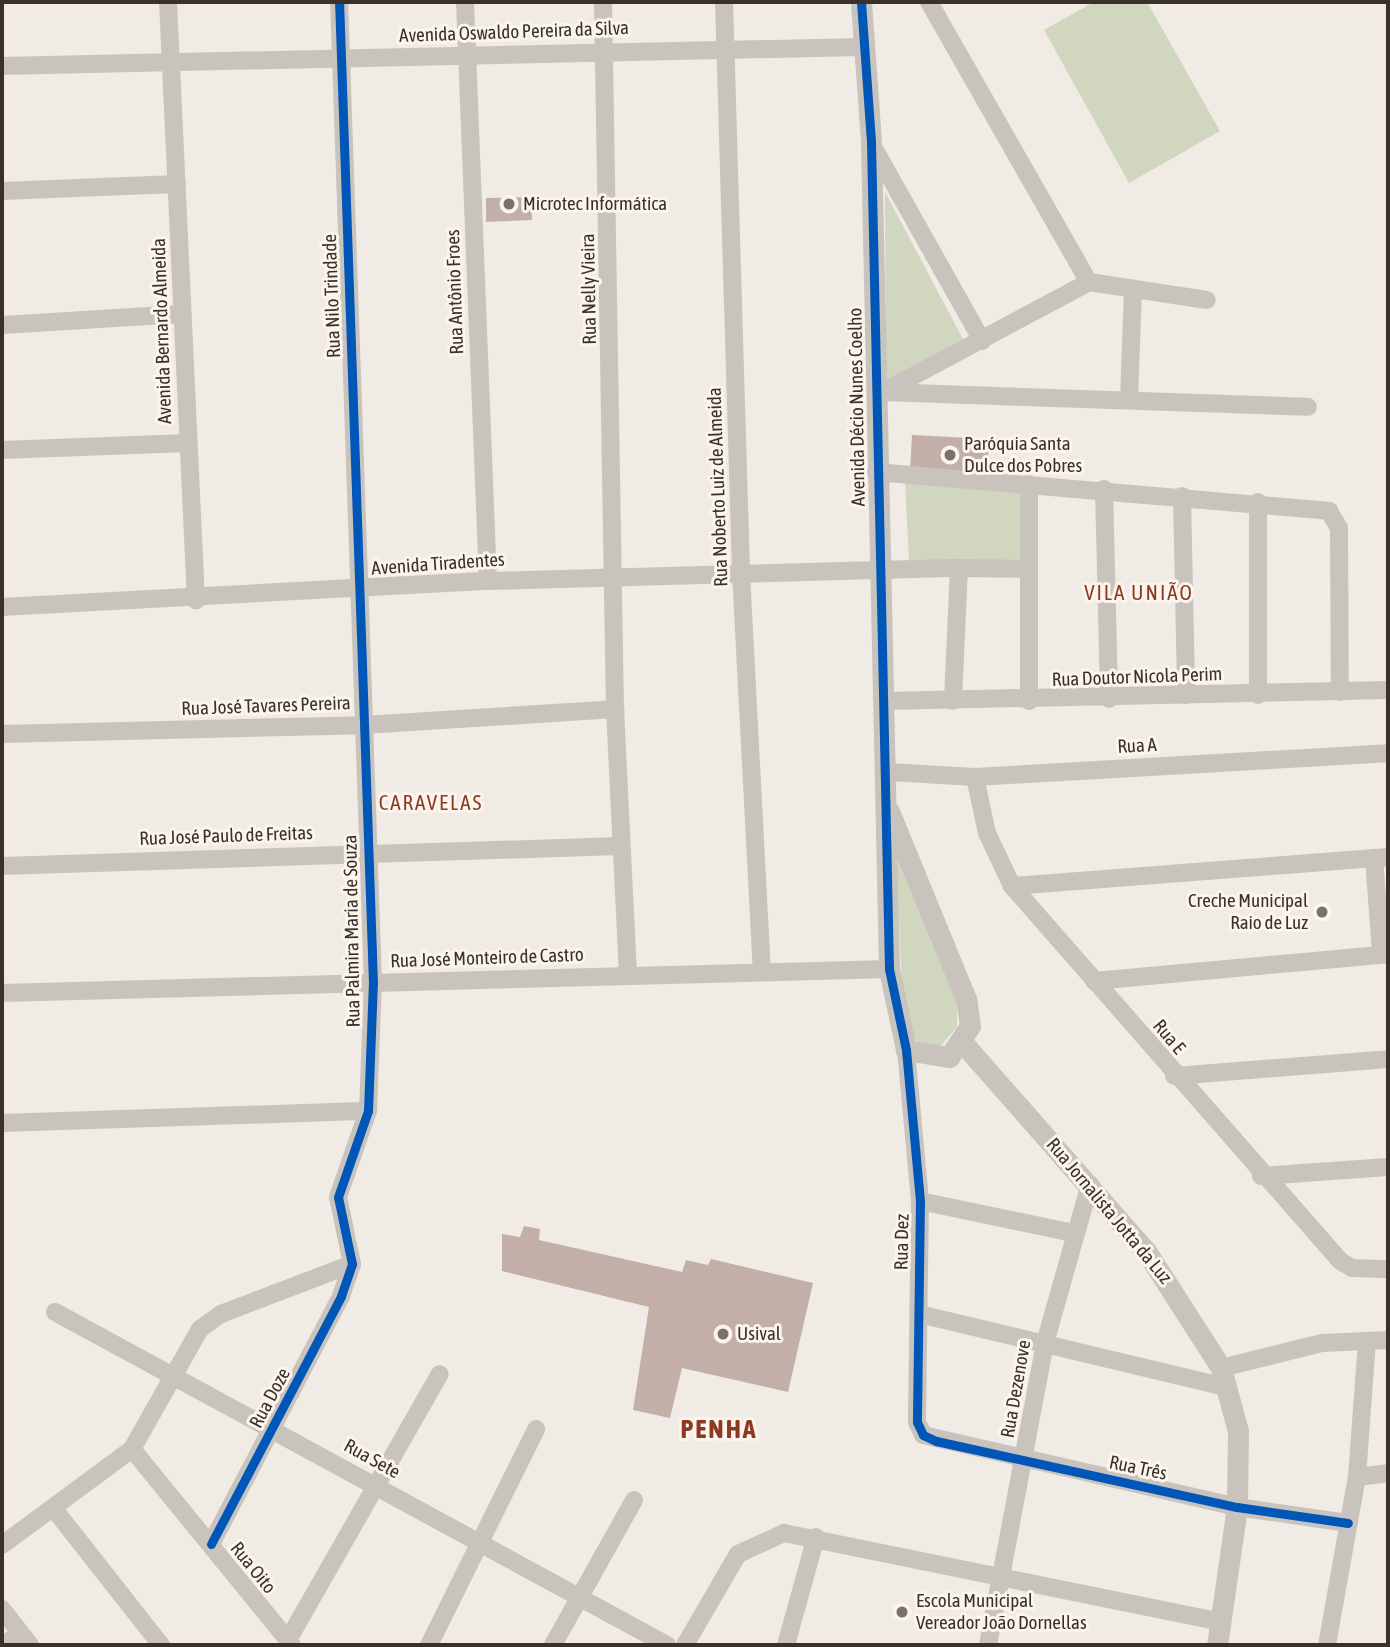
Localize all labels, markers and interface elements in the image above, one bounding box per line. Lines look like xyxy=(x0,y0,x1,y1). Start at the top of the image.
street label: Avenida Oswaldo Pereira da Silva xyxy=(399,17,629,47)
place label: Microtec Informática xyxy=(523,193,667,215)
marker: Microtec Informática xyxy=(501,196,517,212)
street label: Rua Antônio Froes xyxy=(441,229,469,355)
street label: Rua Nelly Vieira xyxy=(577,233,601,345)
street label: Rua Nilo Trindade xyxy=(318,234,346,358)
street label: Avenida Bernardo Almeida xyxy=(147,238,177,424)
street label: Avenida Décio Nunes Coelho xyxy=(844,308,870,506)
street label: Rua Noberto Luiz de Almeida xyxy=(703,387,733,587)
place label: Paróquia Santa Dulce dos Pobres xyxy=(964,433,1082,477)
marker: Paróquia Santa Dulce dos Pobres xyxy=(942,447,958,463)
street label: Avenida Tiradentes xyxy=(371,548,505,580)
district label: VILA UNIÃO xyxy=(1085,579,1193,605)
street label: Rua Doutor Nicola Perim xyxy=(1051,663,1223,691)
street label: Rua José Tavares Pereira xyxy=(181,692,351,720)
street label: Rua A xyxy=(1117,734,1157,758)
district label: CARAVELAS xyxy=(380,789,482,815)
street label: Rua José Paulo de Freitas xyxy=(139,822,313,850)
street label: Rua Palmira Maria de Souza xyxy=(339,835,365,1027)
place label: Creche Municipal Raio de Luz xyxy=(1188,890,1308,934)
marker: Creche Municipal Raio de Luz xyxy=(1314,904,1330,920)
street label: Rua José Monteiro de Castro xyxy=(390,943,584,973)
street label: Rua E xyxy=(1148,1015,1190,1059)
street label: Rua Jornalista Jotta da Luz xyxy=(1041,1134,1177,1288)
street label: Rua Dez xyxy=(890,1214,914,1270)
place label: Usival xyxy=(737,1323,781,1345)
marker: Usival xyxy=(715,1326,731,1342)
street label: Rua Dezenove xyxy=(996,1338,1036,1440)
street label: Rua Doze xyxy=(245,1364,295,1432)
district label: PENHA xyxy=(681,1414,757,1446)
street label: Rua Sete xyxy=(340,1434,404,1484)
street label: Rua Três xyxy=(1107,1451,1169,1485)
street label: Rua Oito xyxy=(225,1538,281,1598)
place label: Escola Municipal Vereador João Dornellas xyxy=(916,1590,1087,1634)
marker: Escola Municipal Vereador João Dornellas xyxy=(894,1604,910,1620)

